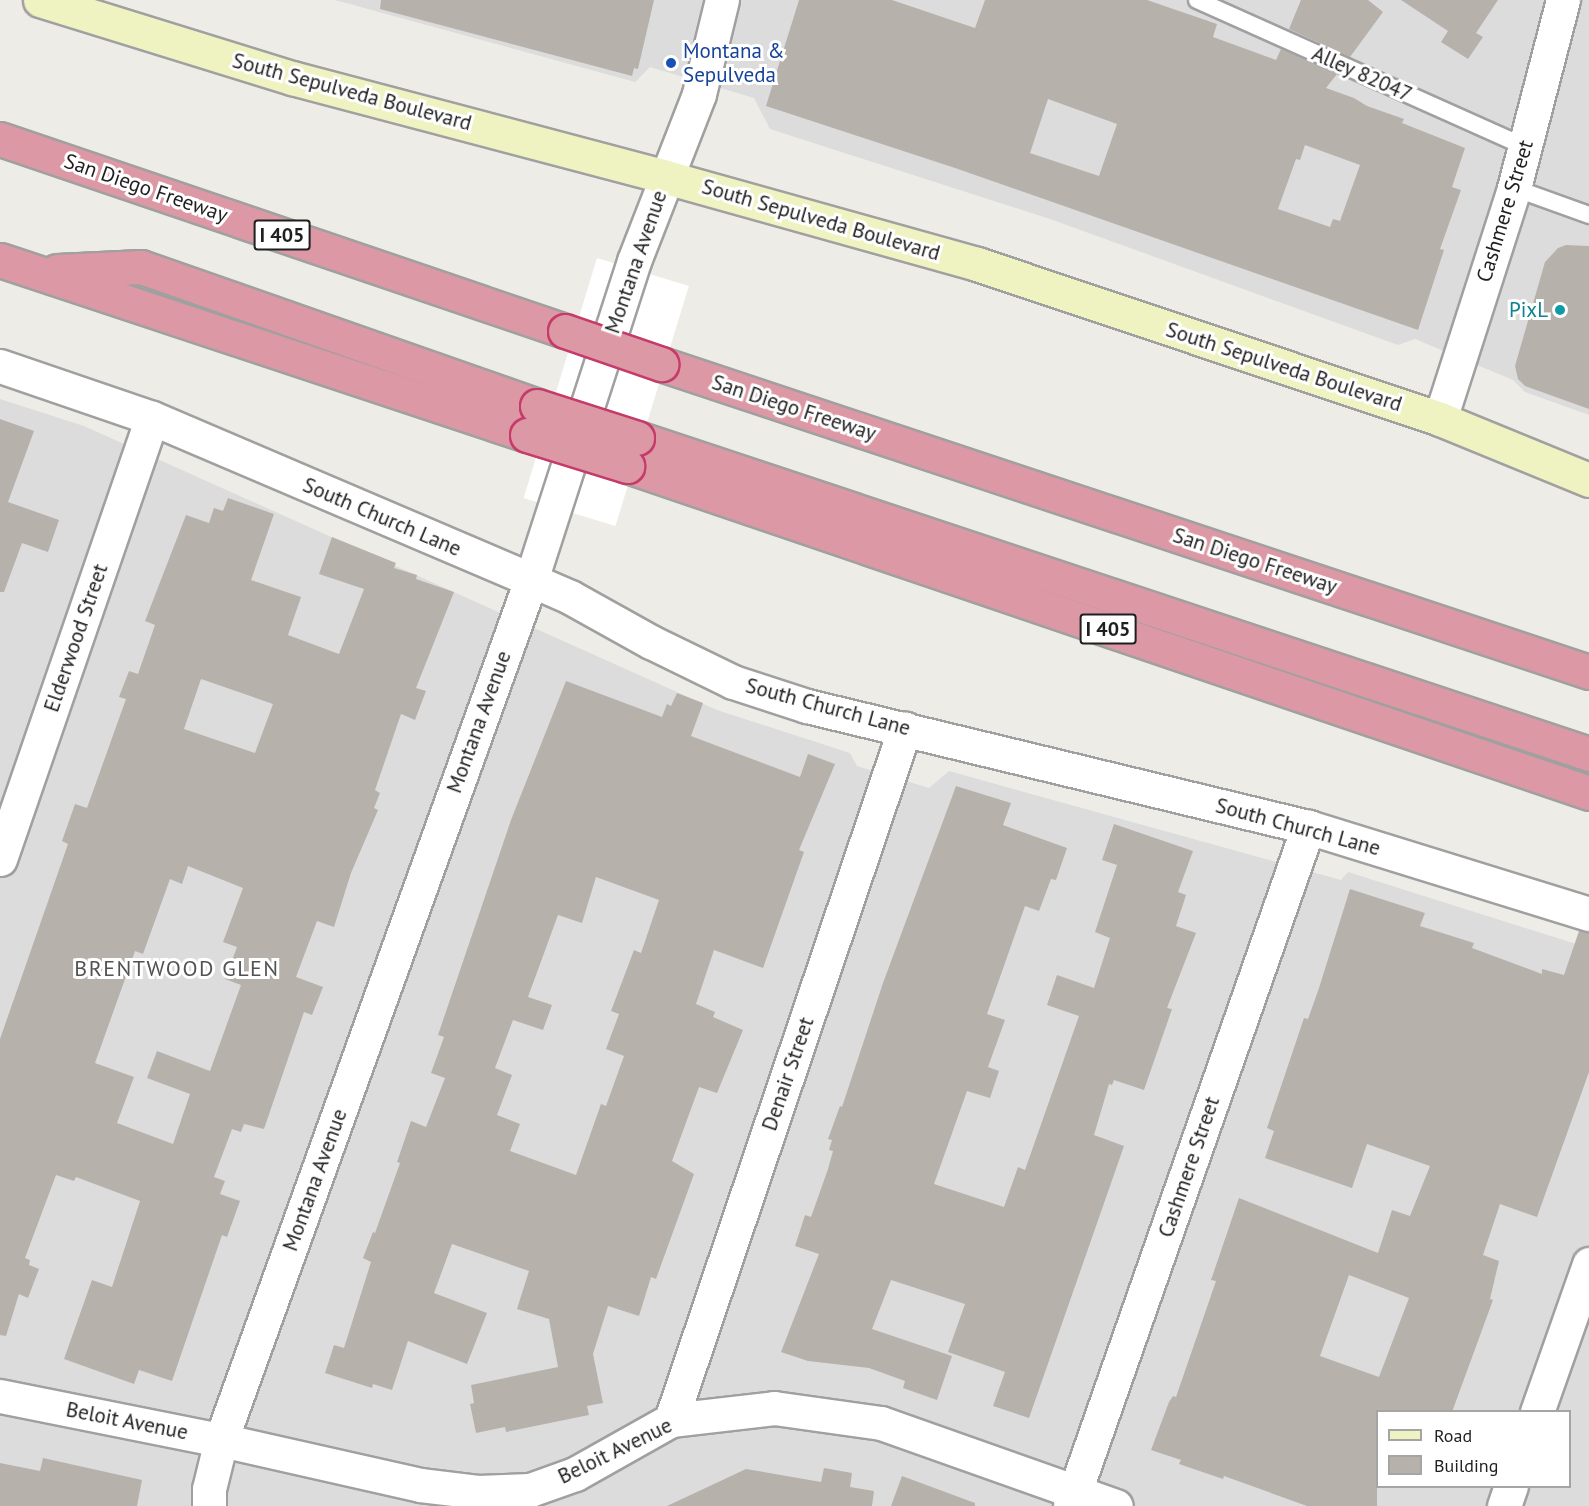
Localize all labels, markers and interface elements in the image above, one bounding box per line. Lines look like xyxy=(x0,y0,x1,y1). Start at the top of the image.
place label: Montana & Sepulveda xyxy=(683,38,784,88)
street label: Alley 82047 xyxy=(1308,41,1416,107)
street label: South Sepulveda Boulevard xyxy=(230,48,474,136)
marker: Montana & Sepulveda xyxy=(664,56,678,70)
street label: Cashmere Street xyxy=(1471,137,1539,285)
street label: San Diego Freeway xyxy=(61,148,231,228)
street label: South Sepulveda Boulevard xyxy=(699,174,943,266)
street label: Montana Avenue xyxy=(600,187,672,337)
road number: I 405 xyxy=(254,218,310,252)
place label: PixL xyxy=(1509,297,1548,323)
marker: PixL xyxy=(1553,303,1567,317)
street label: South Sepulveda Boulevard xyxy=(1163,317,1405,417)
street label: San Diego Freeway xyxy=(709,370,879,446)
street label: South Church Lane xyxy=(299,472,465,562)
street label: San Diego Freeway xyxy=(1170,523,1340,599)
street label: Elderwood Street xyxy=(39,561,113,715)
road number: I 405 xyxy=(1080,612,1136,646)
street label: Montana Avenue xyxy=(442,647,516,797)
street label: South Church Lane xyxy=(743,673,913,741)
street label: South Church Lane xyxy=(1213,793,1383,861)
district label: BRENTWOOD GLEN xyxy=(74,956,280,982)
street label: Denair Street xyxy=(757,1014,819,1134)
street label: Cashmere Street xyxy=(1153,1093,1225,1241)
street label: Montana Avenue xyxy=(278,1105,352,1255)
street label: Beloit Avenue xyxy=(64,1397,190,1445)
legend xyxy=(1376,1410,1571,1488)
street label: Beloit Avenue xyxy=(554,1412,676,1490)
text: Road xyxy=(1434,1424,1472,1447)
text: Building xyxy=(1434,1454,1498,1477)

